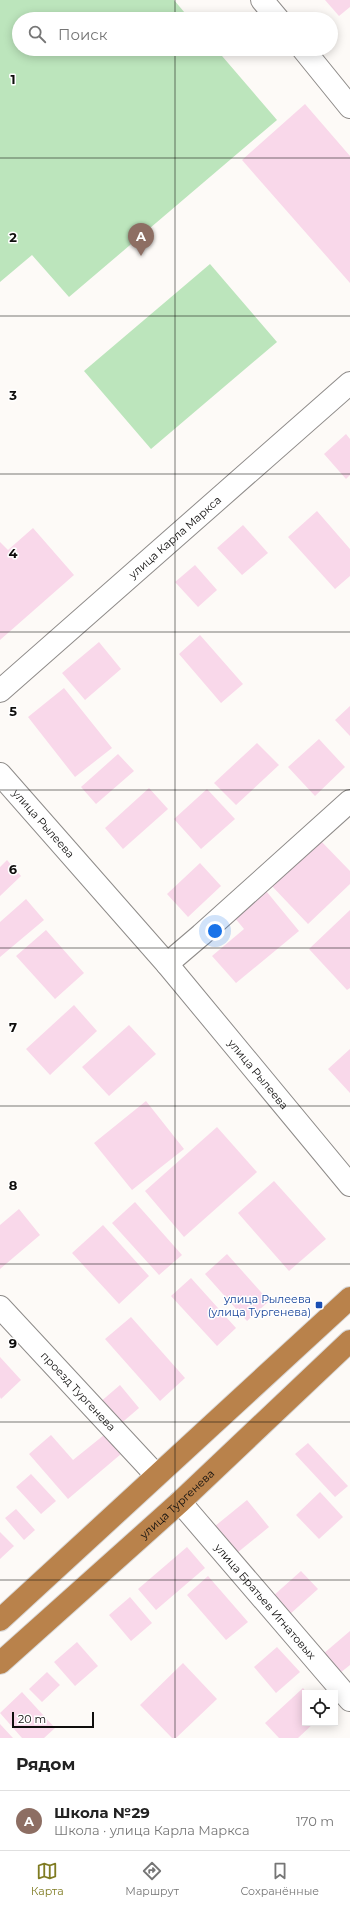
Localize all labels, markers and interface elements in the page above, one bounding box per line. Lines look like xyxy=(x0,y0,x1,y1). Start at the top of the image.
search box xyxy=(12,12,338,56)
icon: search xyxy=(26,23,48,45)
text: Поиск xyxy=(58,25,107,44)
text: 1 xyxy=(10,71,16,87)
pin: A xyxy=(128,223,154,256)
text: 2 xyxy=(9,229,17,245)
text: 3 xyxy=(8,387,17,403)
street label: улица Карла Маркса xyxy=(125,493,224,582)
text: 4 xyxy=(9,545,18,561)
text: 5 xyxy=(9,703,17,719)
street label: улица Рылеева xyxy=(9,785,78,861)
text: 6 xyxy=(9,861,18,877)
your location xyxy=(205,921,225,941)
text: 7 xyxy=(9,1019,17,1035)
street label: улица Рылеева xyxy=(224,1035,291,1112)
text: 8 xyxy=(9,1177,18,1193)
place label: улица Рылеева (улица Тургенева) xyxy=(208,1292,311,1319)
marker: улица Рылеева (улица Тургенева) xyxy=(314,1300,324,1310)
text: 9 xyxy=(9,1335,17,1351)
street label: проезд Тургенева xyxy=(38,1349,119,1434)
street label: улица Тургенева xyxy=(136,1466,217,1542)
street label: улица Братьев Игнатовых xyxy=(211,1540,319,1662)
map controls xyxy=(302,1690,338,1726)
button: locate xyxy=(302,1690,338,1726)
scale bar xyxy=(12,1710,94,1729)
text: 20 m xyxy=(18,1712,46,1726)
text: Рядом xyxy=(16,1754,75,1774)
text: Школа №29 xyxy=(54,1803,150,1822)
text: A xyxy=(24,1813,34,1829)
text: 170 m xyxy=(296,1813,334,1829)
text: Школа · улица Карла Маркса xyxy=(54,1822,249,1838)
tab: Карта xyxy=(31,1860,64,1898)
tab: Маршрут xyxy=(125,1860,179,1898)
tab: Сохранённые xyxy=(240,1860,319,1898)

